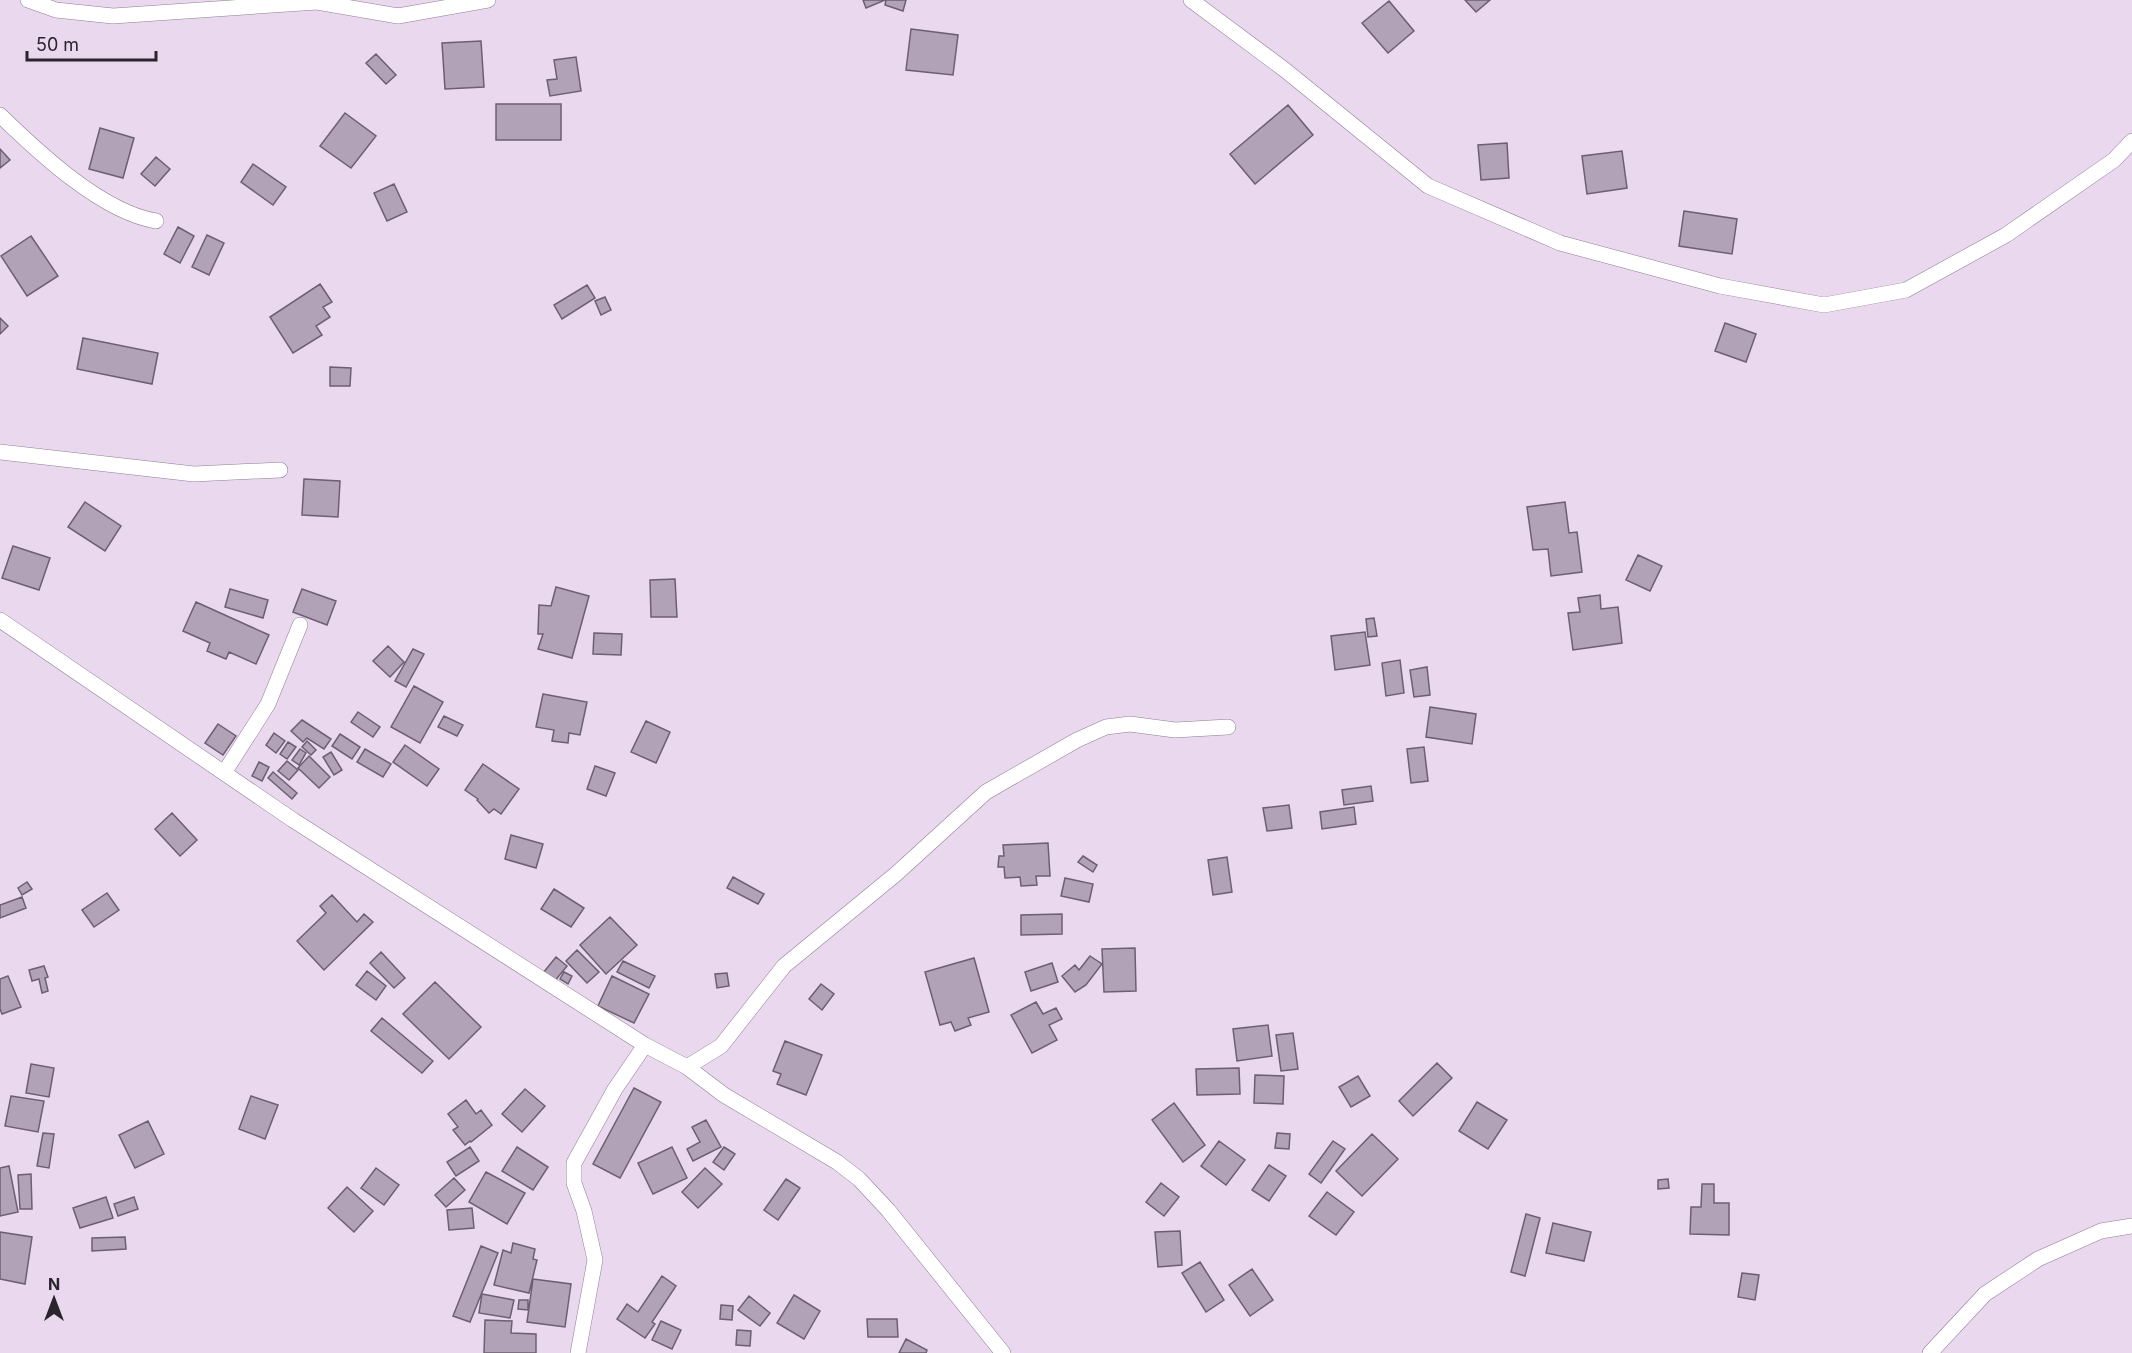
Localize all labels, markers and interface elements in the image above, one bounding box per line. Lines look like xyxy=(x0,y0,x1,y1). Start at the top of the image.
scale bar xyxy=(27,24,156,62)
text: 50 m xyxy=(36,34,79,55)
north arrow xyxy=(24,1269,84,1329)
text: N xyxy=(48,1274,60,1294)

